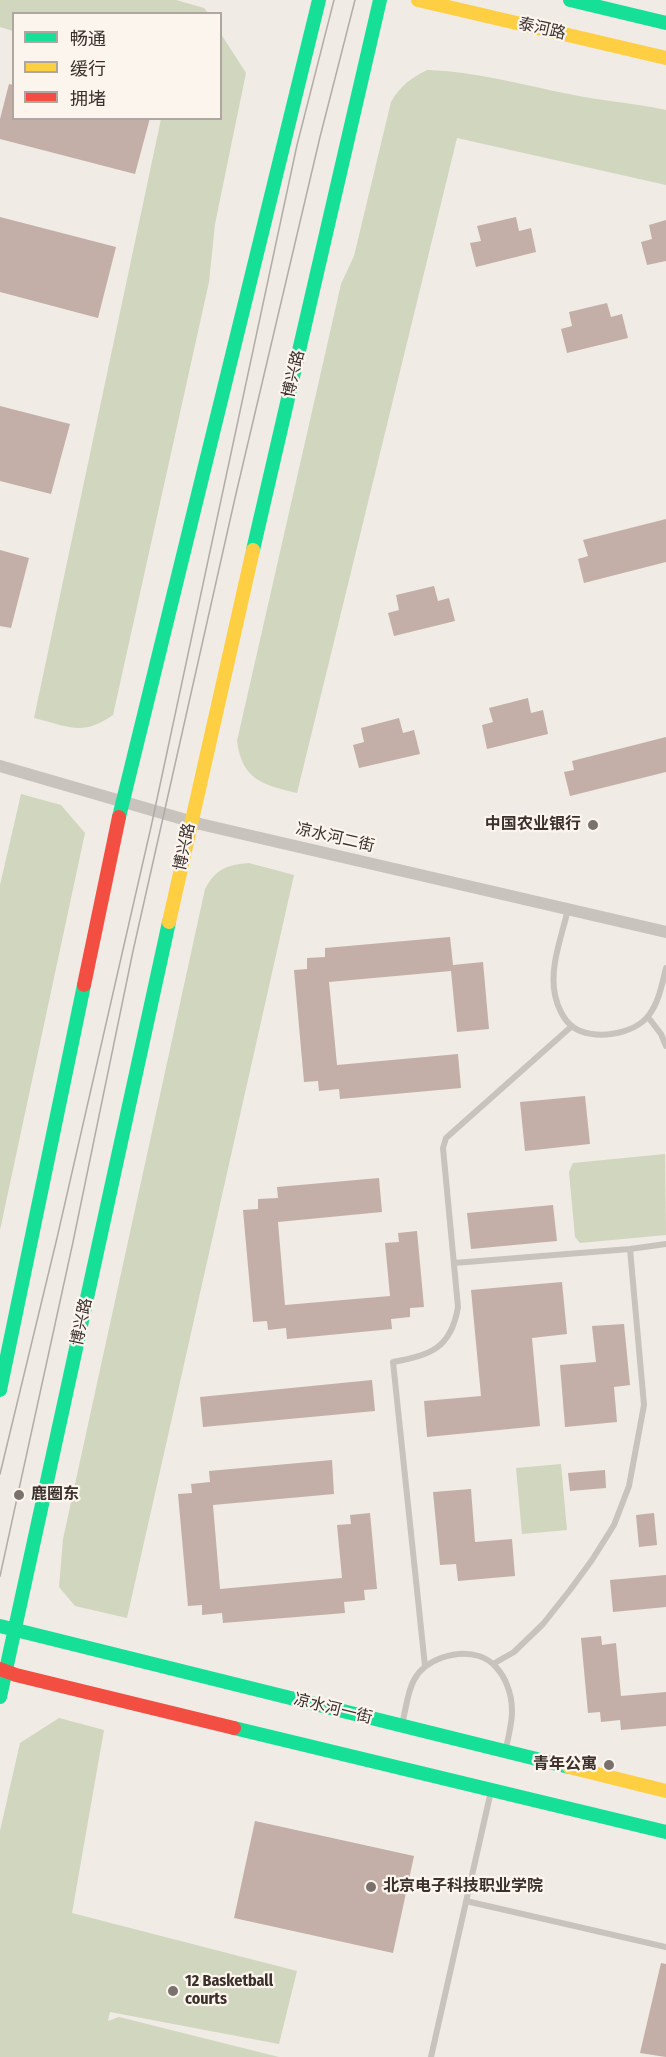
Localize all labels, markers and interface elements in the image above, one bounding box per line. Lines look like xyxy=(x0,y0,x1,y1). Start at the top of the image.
legend xyxy=(12,12,222,120)
street label: 泰河路 xyxy=(516,14,568,44)
text: 畅通 xyxy=(70,28,106,50)
text: 缓行 xyxy=(70,58,106,80)
text: 拥堵 xyxy=(70,88,106,110)
street label: 博兴路 xyxy=(279,348,309,400)
place label: 中国农业银行 xyxy=(485,815,581,835)
marker: 中国农业银行 xyxy=(586,818,600,832)
street label: 凉水河二街 xyxy=(294,820,376,856)
street label: 博兴路 xyxy=(171,822,199,872)
street label: 博兴路 xyxy=(68,1297,96,1347)
place label: 鹿圈东 xyxy=(31,1485,79,1505)
marker: 鹿圈东 xyxy=(12,1488,26,1502)
street label: 凉水河一街 xyxy=(292,1690,374,1728)
place label: 青年公寓 xyxy=(533,1755,597,1775)
marker: 青年公寓 xyxy=(602,1758,616,1772)
place label: 北京电子科技职业学院 xyxy=(383,1877,543,1897)
marker: 北京电子科技职业学院 xyxy=(364,1880,378,1894)
place label: 12 Basketball courts xyxy=(185,1972,273,2010)
marker: 12 Basketball courts xyxy=(166,1984,180,1998)

